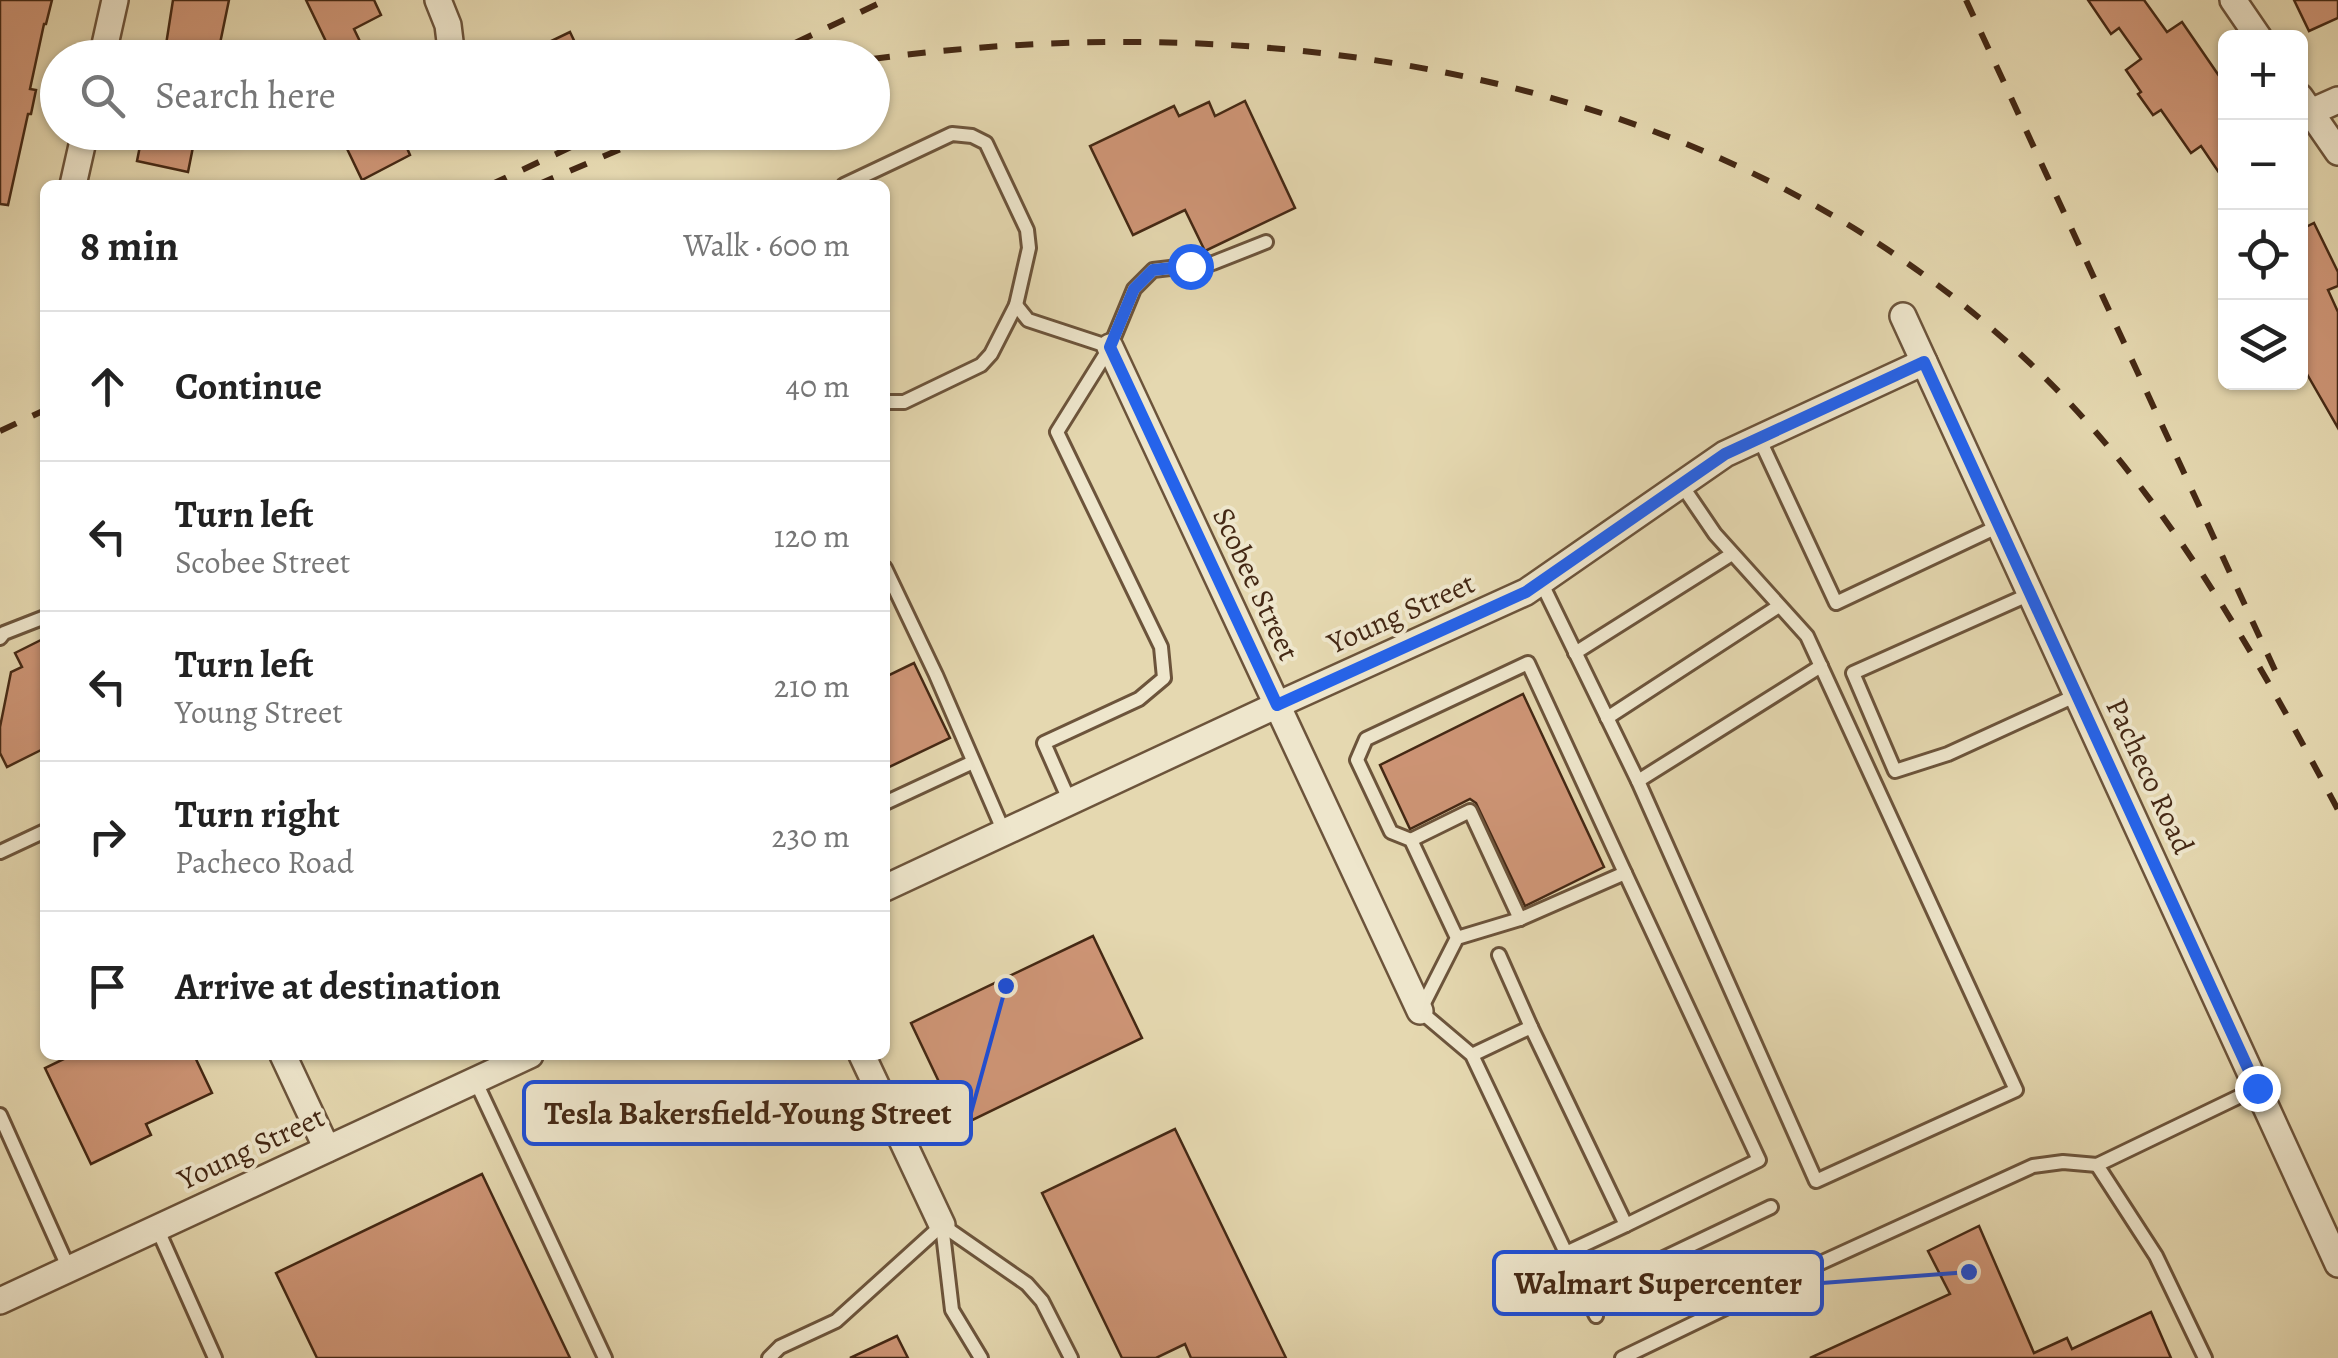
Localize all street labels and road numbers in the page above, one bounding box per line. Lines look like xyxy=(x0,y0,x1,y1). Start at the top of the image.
street label: Scobee Street xyxy=(1203,501,1309,667)
street label: Young Street xyxy=(1320,563,1481,664)
street label: Pacheco Road xyxy=(2096,692,2204,861)
street label: Young Street xyxy=(170,1097,331,1200)

